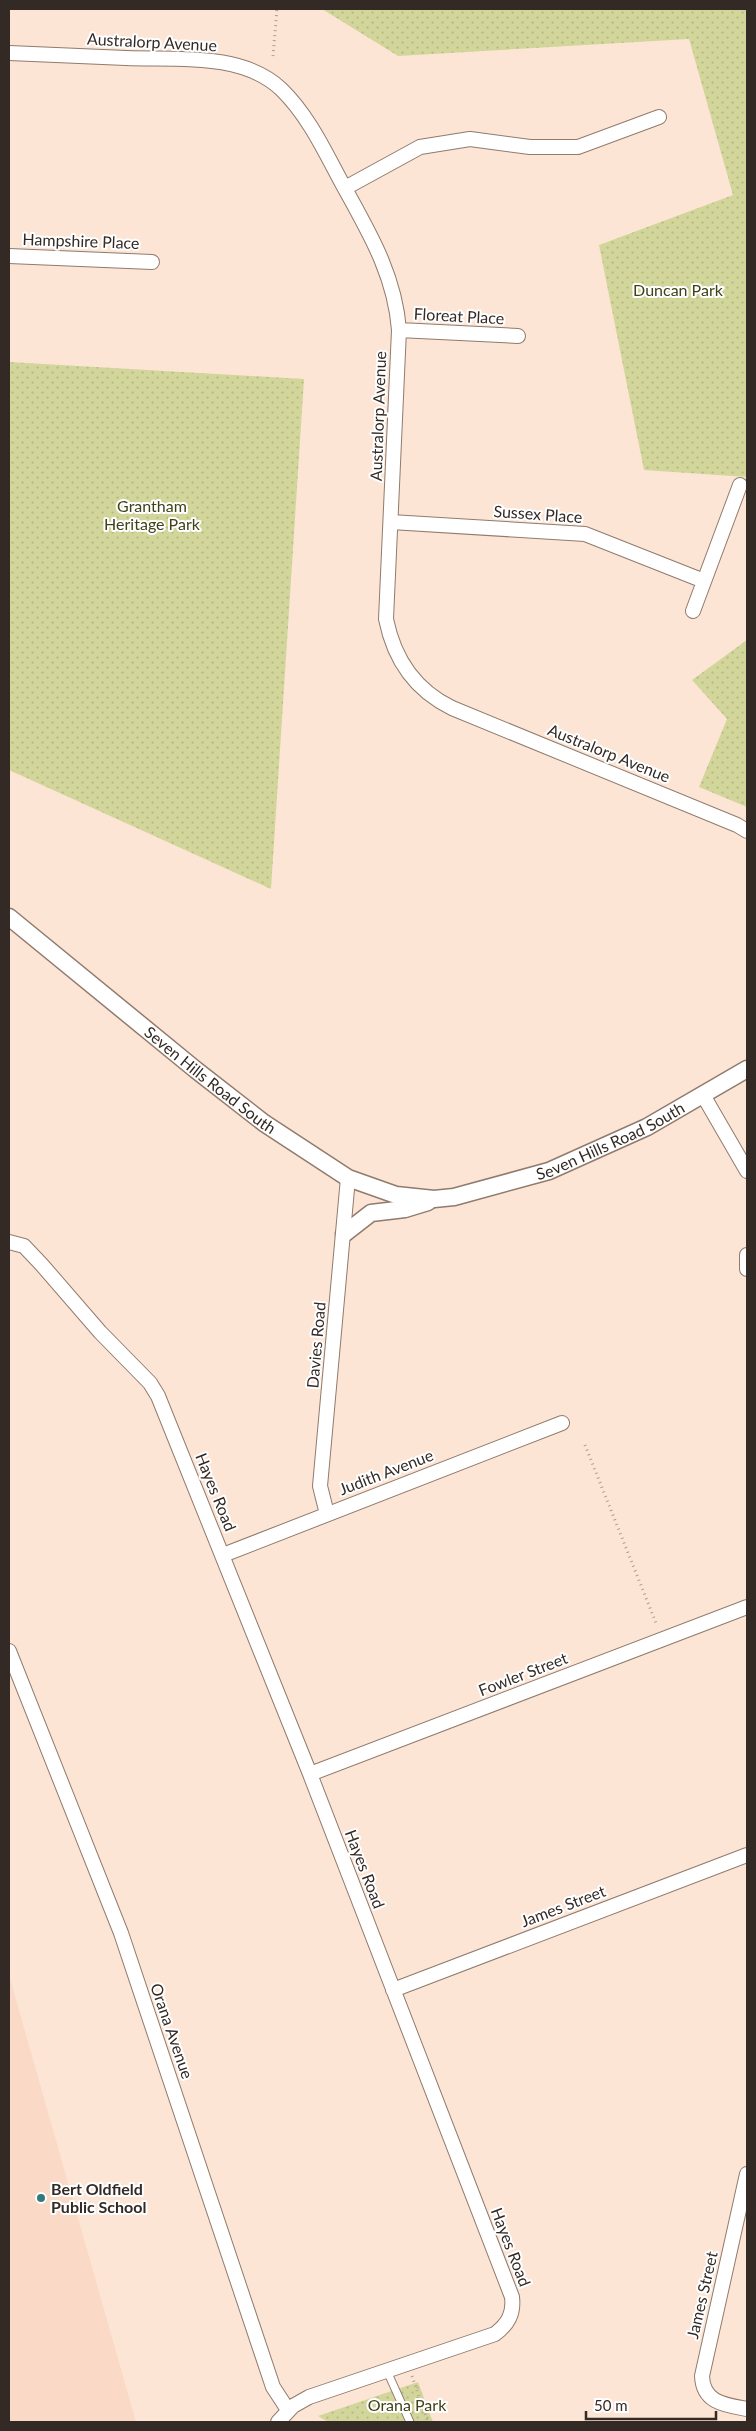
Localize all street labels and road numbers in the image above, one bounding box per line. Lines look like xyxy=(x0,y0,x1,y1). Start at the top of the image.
street label: Australorp Avenue xyxy=(87,29,217,54)
street label: Hampshire Place xyxy=(22,229,140,252)
street label: Floreat Place xyxy=(413,304,505,327)
street label: Australorp Avenue xyxy=(366,351,389,481)
street label: Sussex Place xyxy=(493,501,583,526)
street label: Australorp Avenue xyxy=(545,719,673,786)
street label: Seven Hills Road South xyxy=(141,1022,280,1137)
street label: Seven Hills Road South xyxy=(534,1097,688,1183)
street label: Davies Road xyxy=(302,1301,329,1389)
street label: Judith Avenue xyxy=(336,1445,436,1498)
street label: Hayes Road xyxy=(192,1450,241,1534)
street label: Fowler Street xyxy=(476,1648,570,1699)
street label: Hayes Road xyxy=(342,1827,389,1911)
street label: James Street xyxy=(518,1881,608,1930)
street label: Orana Avenue xyxy=(147,1981,198,2081)
street label: Hayes Road xyxy=(488,2205,535,2289)
street label: James Street xyxy=(682,2249,721,2340)

